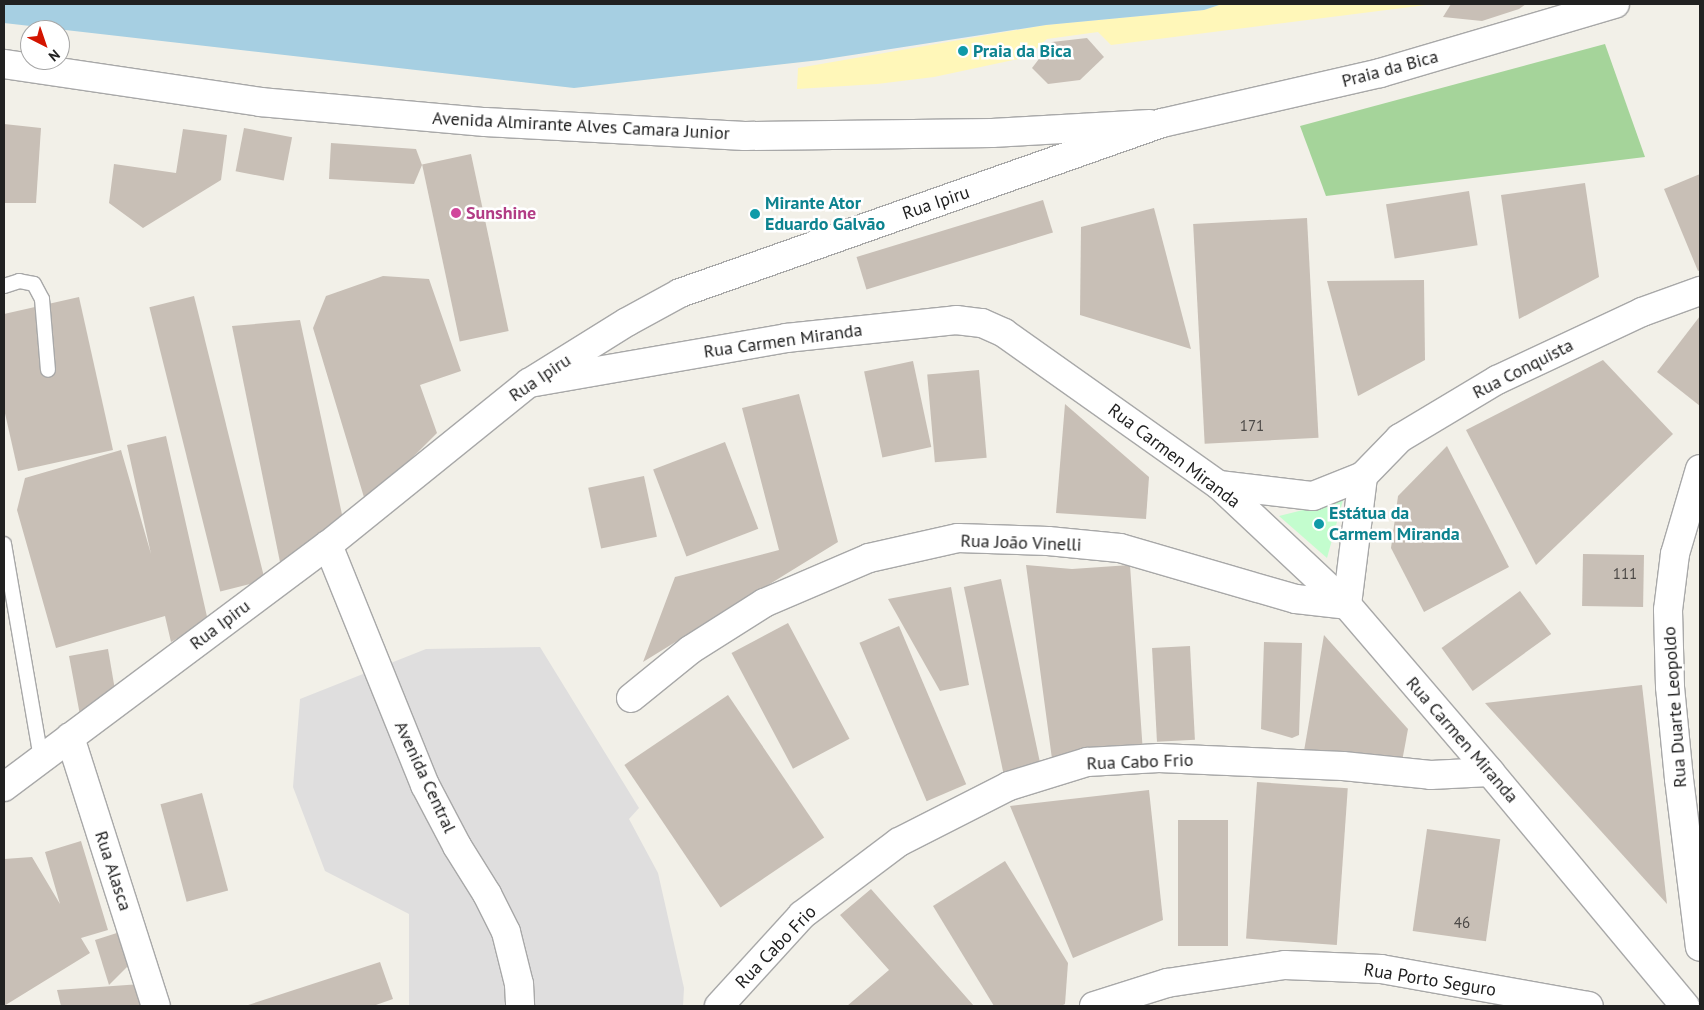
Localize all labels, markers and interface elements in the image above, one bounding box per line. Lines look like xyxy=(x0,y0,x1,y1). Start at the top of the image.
north arrow xyxy=(20,20,70,70)
place label: Praia da Bica xyxy=(973,40,1072,62)
marker: Praia da Bica xyxy=(957,45,969,57)
text: N xyxy=(45,46,64,65)
street label: Praia da Bica xyxy=(1339,46,1441,92)
street label: Avenida Almirante Alves Camara Junior xyxy=(431,107,731,145)
street label: Rua Ipiru xyxy=(900,181,972,225)
place label: Mirante Ator Eduardo Galvão xyxy=(765,193,885,235)
place label: Sunshine xyxy=(466,202,536,224)
marker: Sunshine xyxy=(450,207,462,219)
marker: Mirante Ator Eduardo Galvão xyxy=(749,208,761,220)
street label: Rua Carmen Miranda xyxy=(702,319,864,363)
street label: Rua Conquista xyxy=(1469,334,1577,404)
street label: Rua Ipiru xyxy=(505,350,575,406)
street label: Rua Carmen Miranda xyxy=(1104,399,1244,513)
house number: 171 xyxy=(1240,417,1264,435)
place label: Estátua da Carmem Miranda xyxy=(1329,503,1460,546)
marker: Estátua da Carmem Miranda xyxy=(1313,518,1325,530)
street label: Rua João Vinelli xyxy=(960,530,1082,556)
house number: 111 xyxy=(1613,565,1637,583)
street label: Rua Ipiru xyxy=(186,595,254,655)
street label: Rua Duarte Leopoldo xyxy=(1659,626,1691,788)
street label: Rua Carmen Miranda xyxy=(1401,673,1523,807)
street label: Avenida Central xyxy=(390,718,460,836)
street label: Rua Cabo Frio xyxy=(1086,749,1194,775)
street label: Rua Alasca xyxy=(90,828,136,914)
street label: Rua Cabo Frio xyxy=(731,901,821,993)
house number: 46 xyxy=(1454,914,1470,932)
street label: Rua Porto Seguro xyxy=(1362,959,1498,1001)

